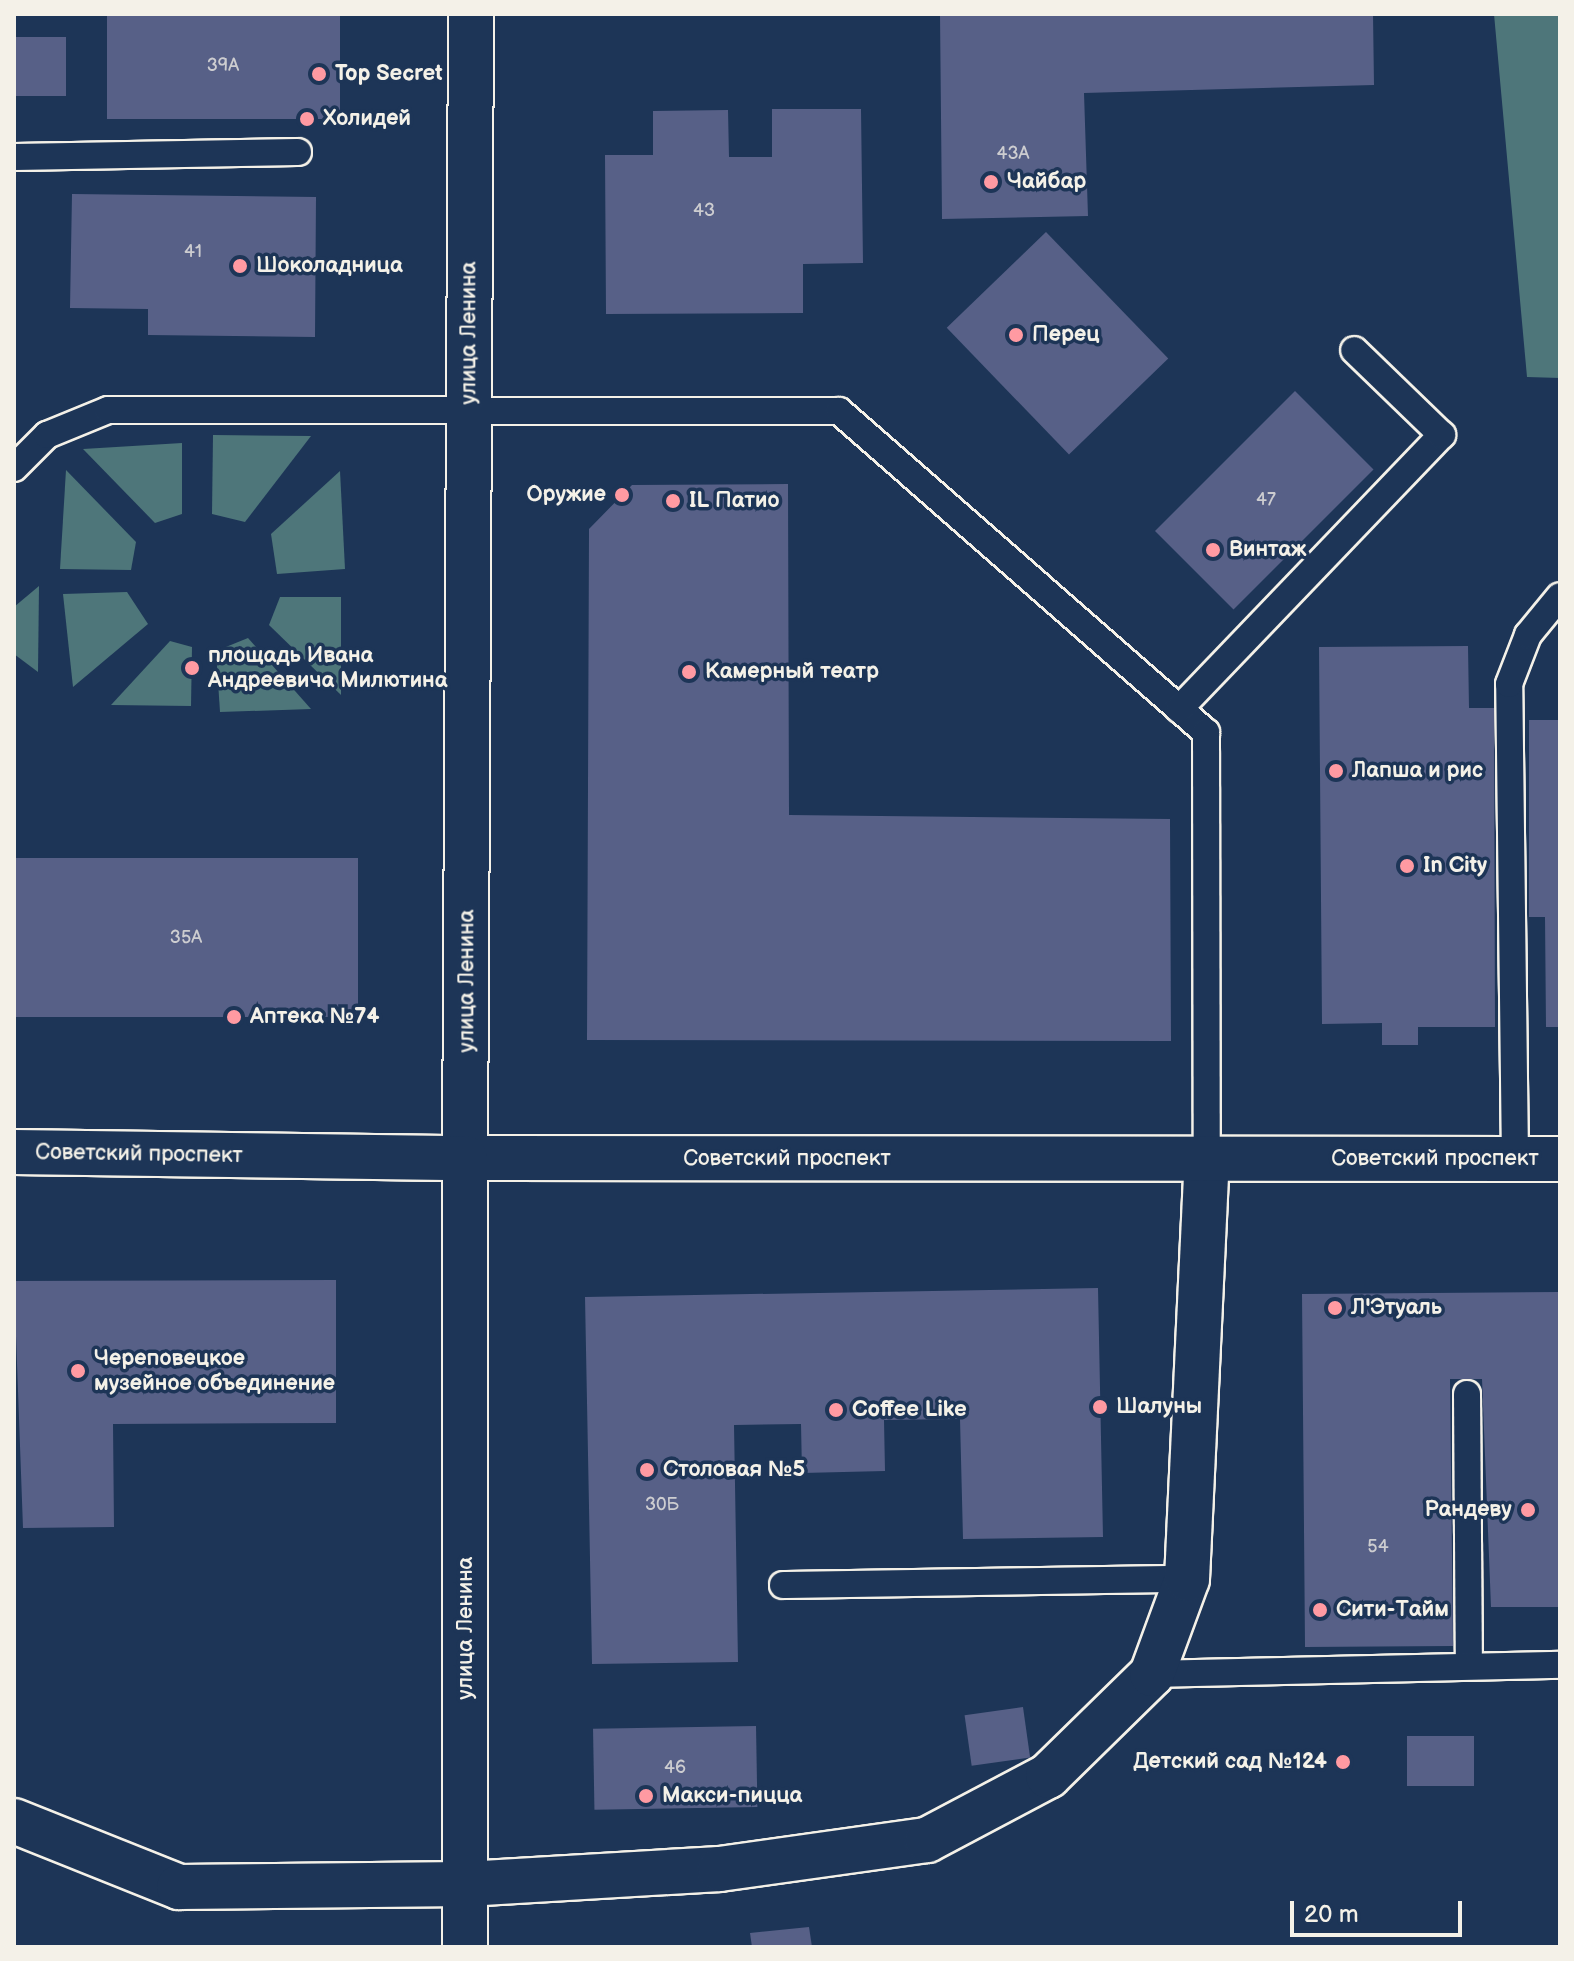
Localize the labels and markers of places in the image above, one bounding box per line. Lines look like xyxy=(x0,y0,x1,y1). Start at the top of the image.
place label: Top Secret xyxy=(335,61,442,87)
marker: Top Secret xyxy=(310,65,328,83)
place label: Холидей xyxy=(323,106,411,132)
marker: Холидей xyxy=(298,110,316,128)
place label: Чайбар xyxy=(1007,169,1086,195)
marker: Чайбар xyxy=(982,173,1000,191)
place label: Шоколадница xyxy=(256,253,403,279)
marker: Шоколадница xyxy=(231,257,249,275)
place label: Перец xyxy=(1032,322,1100,348)
marker: Перец xyxy=(1007,326,1025,344)
place label: Оружие xyxy=(526,482,606,508)
marker: Оружие xyxy=(613,486,631,504)
place label: IL Патио xyxy=(689,488,779,514)
marker: IL Патио xyxy=(664,492,682,510)
place label: Винтаж xyxy=(1229,537,1306,563)
marker: Винтаж xyxy=(1204,541,1222,559)
place label: площадь Ивана Андреевича Милютина xyxy=(208,642,448,694)
marker: площадь Ивана Андреевича Милютина xyxy=(183,659,201,677)
place label: Камерный театр xyxy=(705,659,879,685)
marker: Камерный театр xyxy=(680,663,698,681)
place label: Лапша и рис xyxy=(1352,758,1483,784)
marker: Лапша и рис xyxy=(1327,762,1345,780)
place label: In City xyxy=(1423,853,1487,879)
marker: In City xyxy=(1398,857,1416,875)
place label: Аптека №74 xyxy=(250,1004,379,1030)
marker: Аптека №74 xyxy=(225,1008,243,1026)
place label: Л'Этуаль xyxy=(1351,1295,1442,1321)
marker: Л'Этуаль xyxy=(1326,1299,1344,1317)
place label: Череповецкое музейное объединение xyxy=(94,1345,335,1396)
marker: Череповецкое музейное объединение xyxy=(69,1362,87,1380)
place label: Шалуны xyxy=(1116,1394,1202,1420)
place label: Coffee Like xyxy=(852,1397,967,1423)
marker: Шалуны xyxy=(1091,1398,1109,1416)
marker: Coffee Like xyxy=(827,1401,845,1419)
place label: Столовая №5 xyxy=(663,1457,805,1483)
marker: Столовая №5 xyxy=(638,1461,656,1479)
place label: Рандеву xyxy=(1425,1497,1512,1523)
marker: Рандеву xyxy=(1519,1501,1537,1519)
place label: Сити-Тайм xyxy=(1336,1597,1449,1623)
marker: Сити-Тайм xyxy=(1311,1601,1329,1619)
place label: Детский сад №124 xyxy=(1133,1749,1327,1775)
marker: Детский сад №124 xyxy=(1334,1753,1352,1771)
place label: Макси-пицца xyxy=(662,1783,802,1809)
marker: Макси-пицца xyxy=(637,1787,655,1805)

